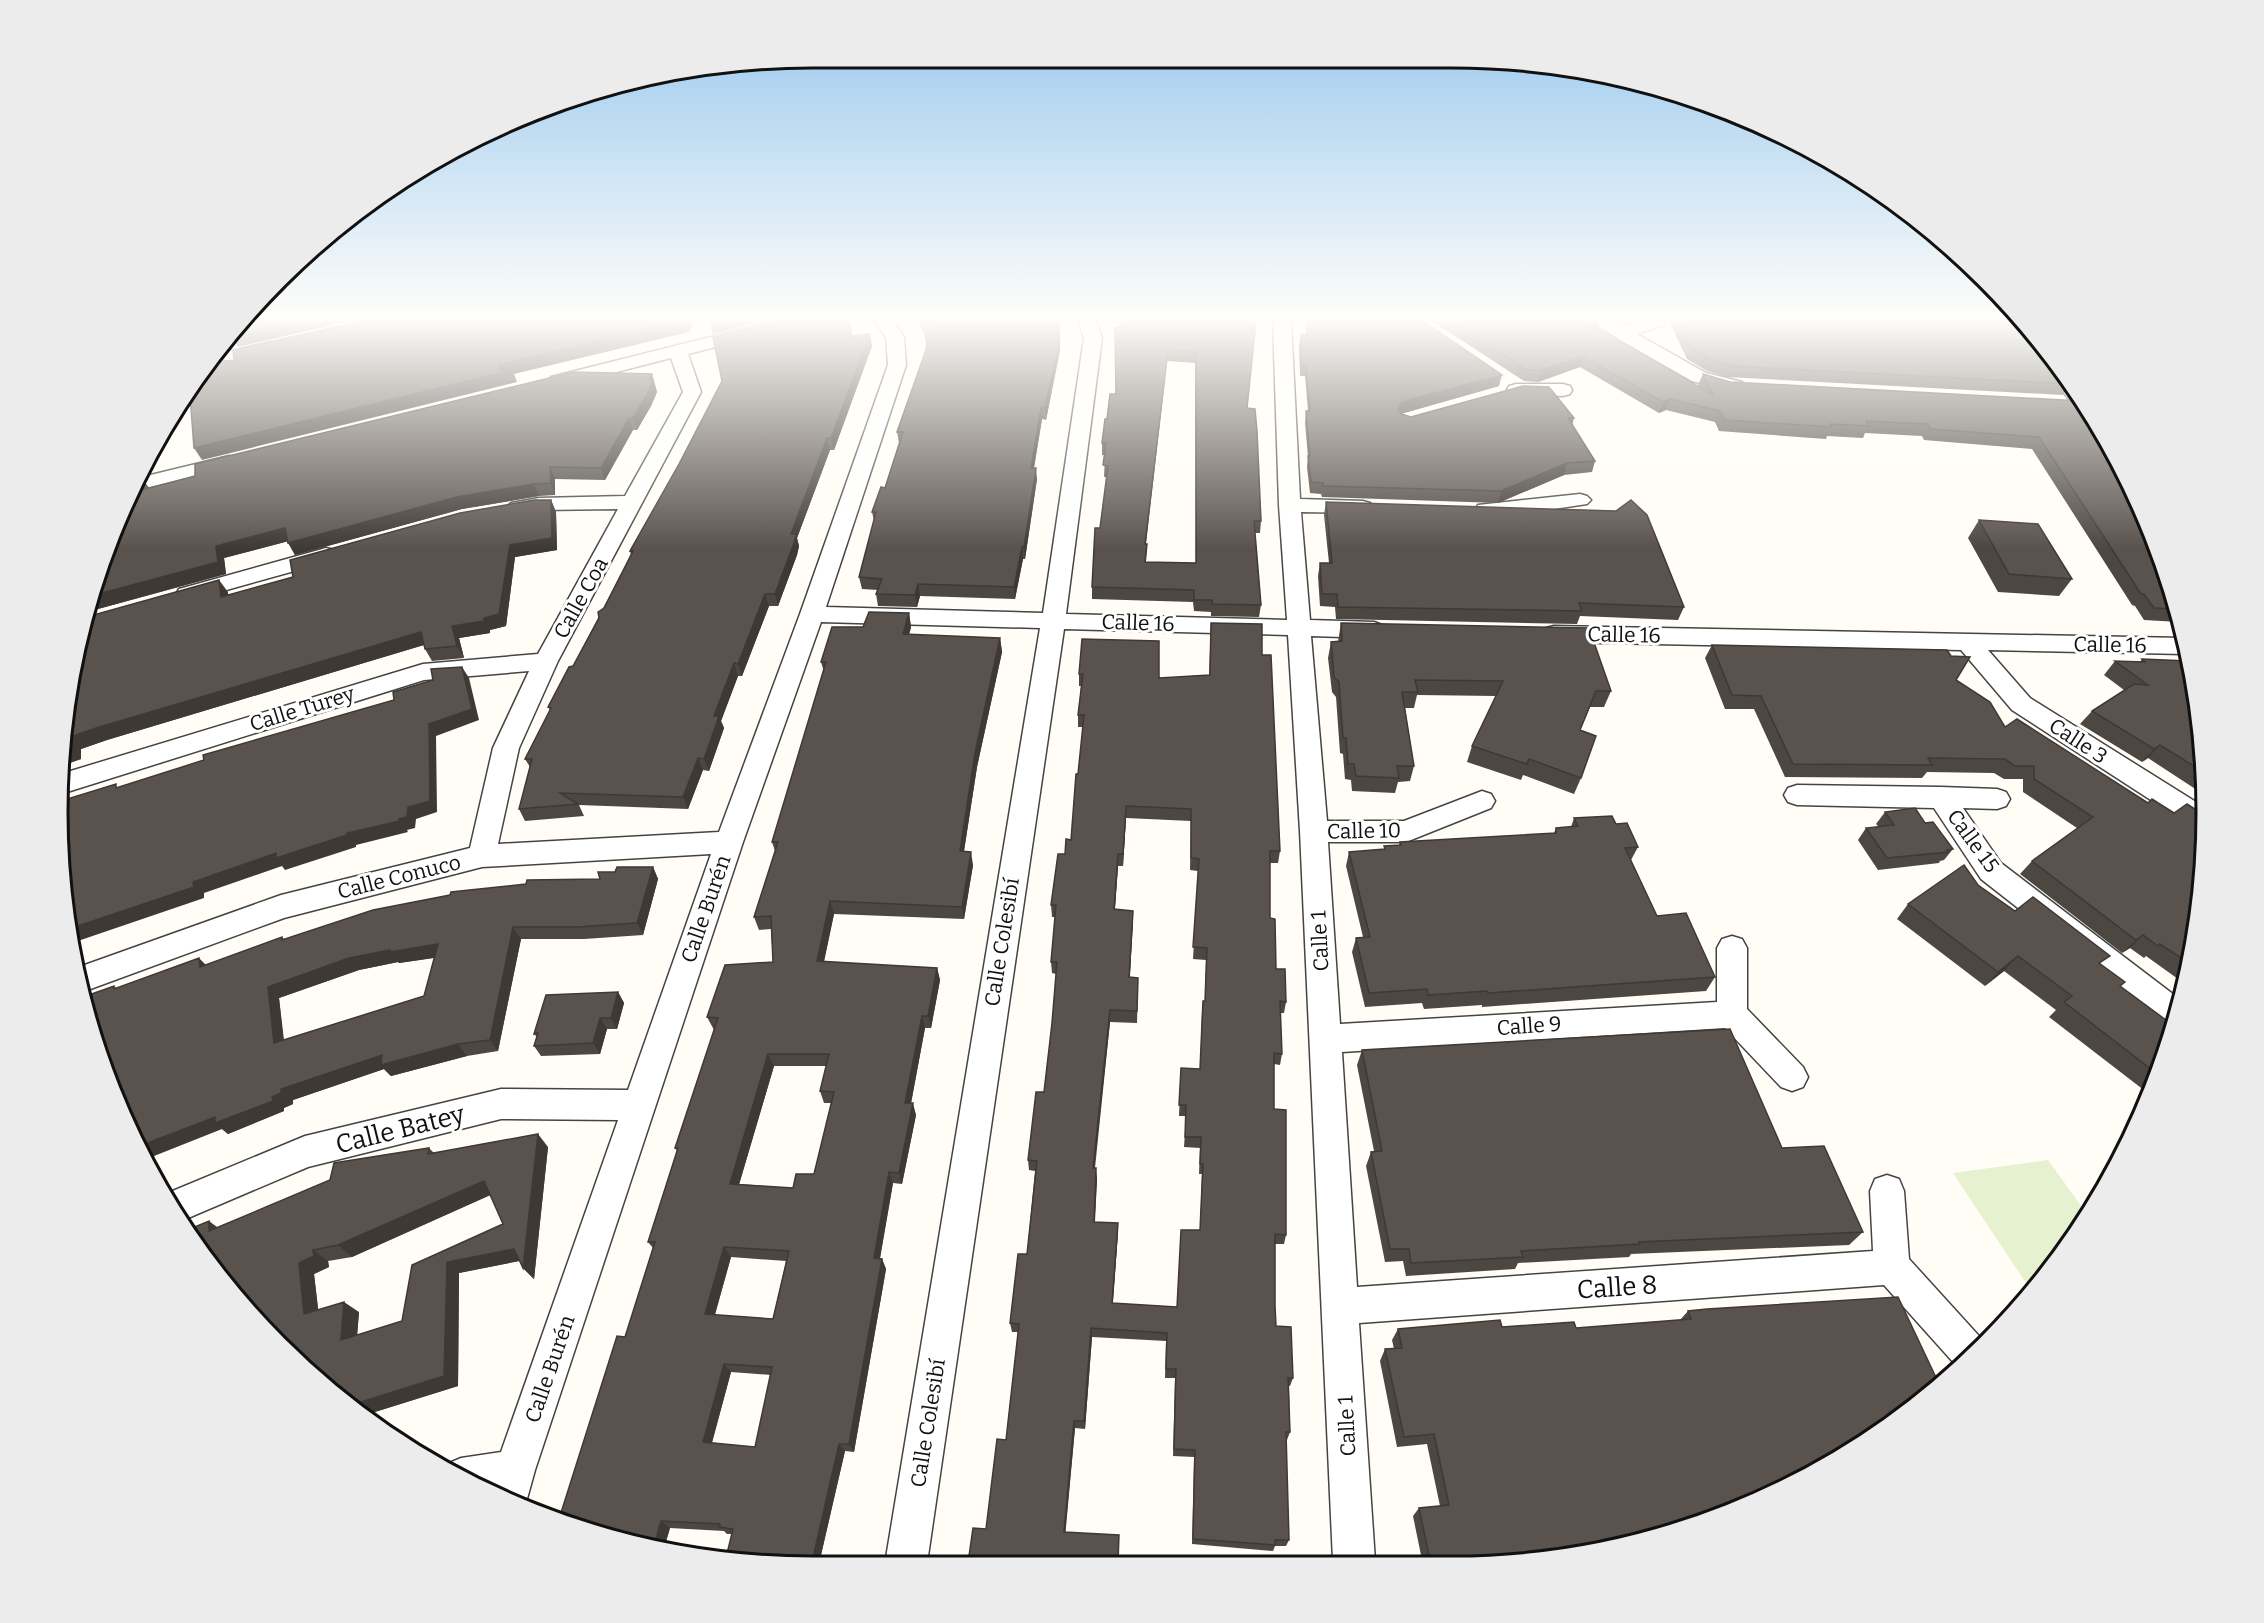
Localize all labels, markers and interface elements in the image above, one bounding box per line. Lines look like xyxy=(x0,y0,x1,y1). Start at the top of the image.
street label: Calle Coa xyxy=(548,552,614,643)
street label: Calle 16 xyxy=(1101,609,1175,637)
street label: Calle 16 xyxy=(1587,621,1661,649)
street label: Calle 16 xyxy=(2073,631,2147,659)
street label: Calle Turey xyxy=(246,680,358,737)
street label: Calle 3 xyxy=(2044,713,2112,769)
street label: Calle 15 xyxy=(1941,804,2005,878)
street label: Calle 10 xyxy=(1327,817,1401,845)
street label: Calle Conuco xyxy=(335,849,463,905)
street label: Calle Burén xyxy=(675,852,737,966)
street label: Calle Colesibí xyxy=(979,875,1025,1008)
street label: Calle 1 xyxy=(1305,909,1335,972)
street label: Calle 9 xyxy=(1496,1011,1562,1041)
street label: Calle Batey xyxy=(332,1098,468,1160)
street label: Calle 8 xyxy=(1576,1269,1658,1306)
street label: Calle Burén xyxy=(519,1312,581,1426)
street label: Calle Colesibí xyxy=(905,1356,951,1489)
street label: Calle 1 xyxy=(1332,1394,1362,1457)

